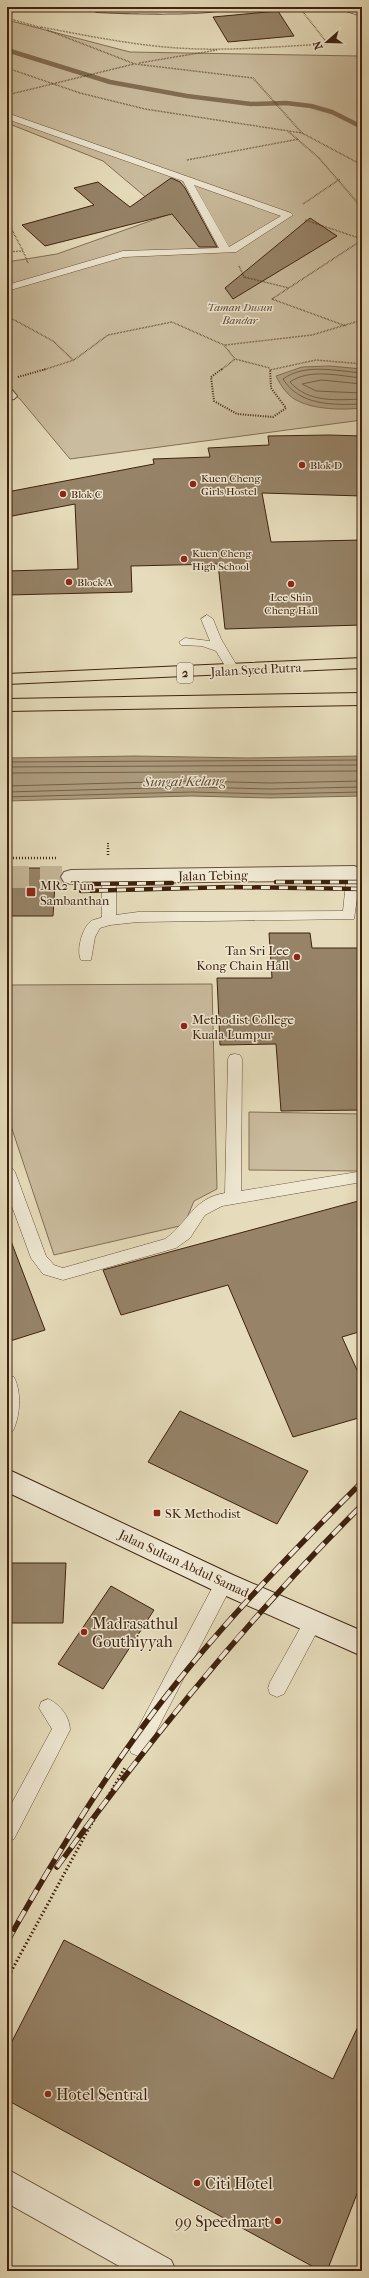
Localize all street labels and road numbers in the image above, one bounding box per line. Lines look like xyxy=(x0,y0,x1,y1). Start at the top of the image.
street label: Jalan Syed Putra xyxy=(209,660,303,679)
road number: 2 xyxy=(177,663,193,683)
street label: Jalan Tebing xyxy=(177,867,249,884)
street label: Jalan Sultan Abdul Samad xyxy=(115,1526,252,1601)

